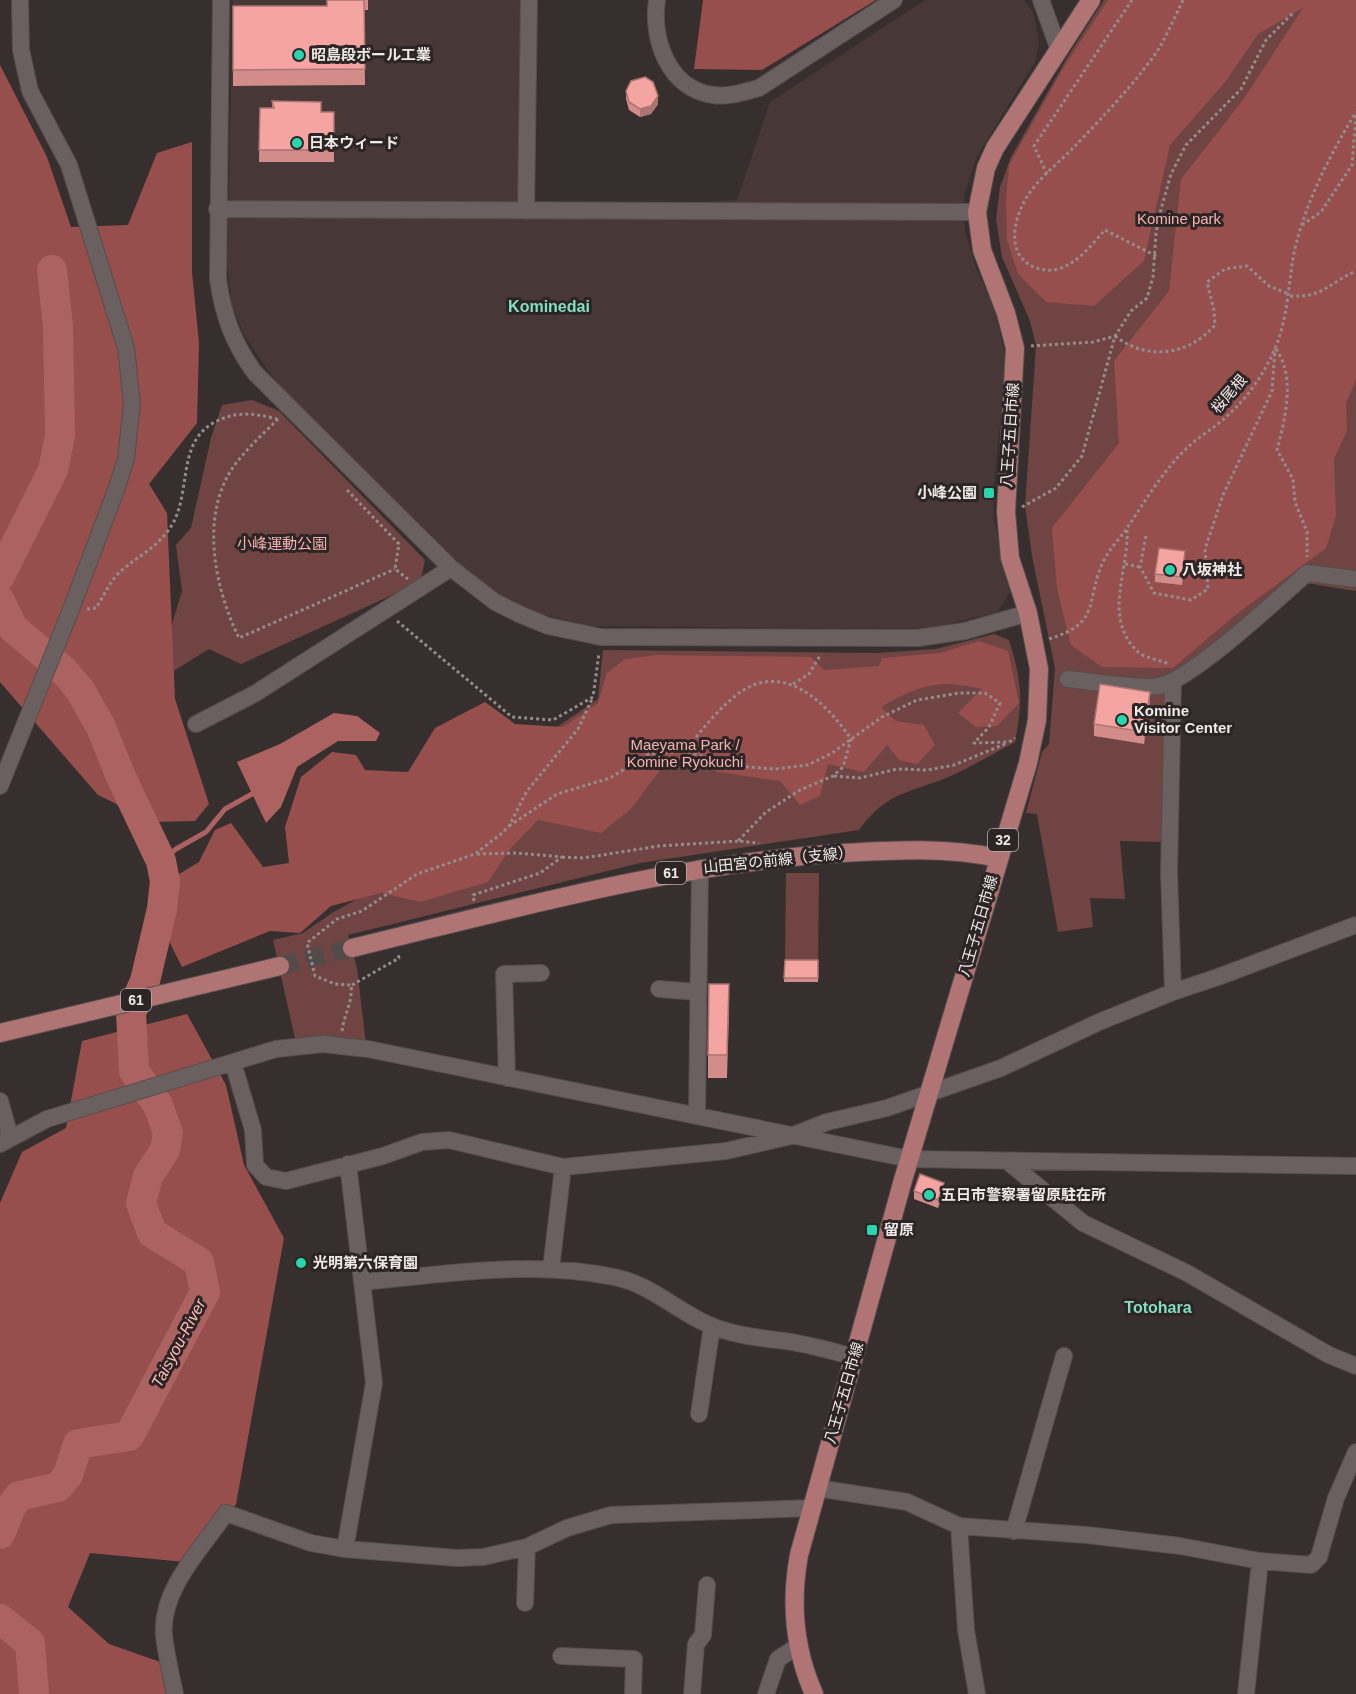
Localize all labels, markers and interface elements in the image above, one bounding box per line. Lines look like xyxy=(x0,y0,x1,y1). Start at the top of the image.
place label: 昭島段ボール工業 xyxy=(311,46,431,63)
marker: 昭島段ボール工業 xyxy=(292,48,306,62)
place label: 日本ウィード xyxy=(309,134,399,151)
marker: 日本ウィード xyxy=(290,136,304,150)
park label: Komine park xyxy=(1137,210,1222,227)
district label: Kominedai xyxy=(508,298,590,315)
street label: 桜尾根 xyxy=(1207,371,1250,416)
street label: 八王子五日市線 xyxy=(997,382,1022,488)
place label: 小峰公園 xyxy=(917,484,977,501)
marker: 小峰公園 xyxy=(982,486,996,500)
park label: 小峰運動公園 xyxy=(237,535,327,552)
place label: 八坂神社 xyxy=(1182,561,1242,578)
marker: 八坂神社 xyxy=(1163,563,1177,577)
place label: Komine Visitor Center xyxy=(1134,702,1232,736)
marker: Komine Visitor Center xyxy=(1115,713,1129,727)
park label: Maeyama Park / Komine Ryokuchi xyxy=(627,736,743,770)
road number: 32 xyxy=(988,829,1018,851)
street label: 山田宮の前線（支線） xyxy=(702,843,853,876)
road number: 61 xyxy=(656,862,686,884)
street label: 八王子五日市線 xyxy=(955,873,1000,979)
road number: 61 xyxy=(121,989,151,1011)
place label: 五日市警察署留原駐在所 xyxy=(941,1186,1106,1203)
marker: 五日市警察署留原駐在所 xyxy=(922,1188,936,1202)
place label: 留原 xyxy=(884,1221,914,1238)
marker: 留原 xyxy=(865,1223,879,1237)
place label: 光明第六保育園 xyxy=(313,1254,418,1271)
marker: 光明第六保育園 xyxy=(294,1256,308,1270)
water label: Taisyou-River xyxy=(148,1296,209,1390)
district label: Totohara xyxy=(1124,1299,1192,1316)
street label: 八王子五日市線 xyxy=(821,1340,866,1446)

